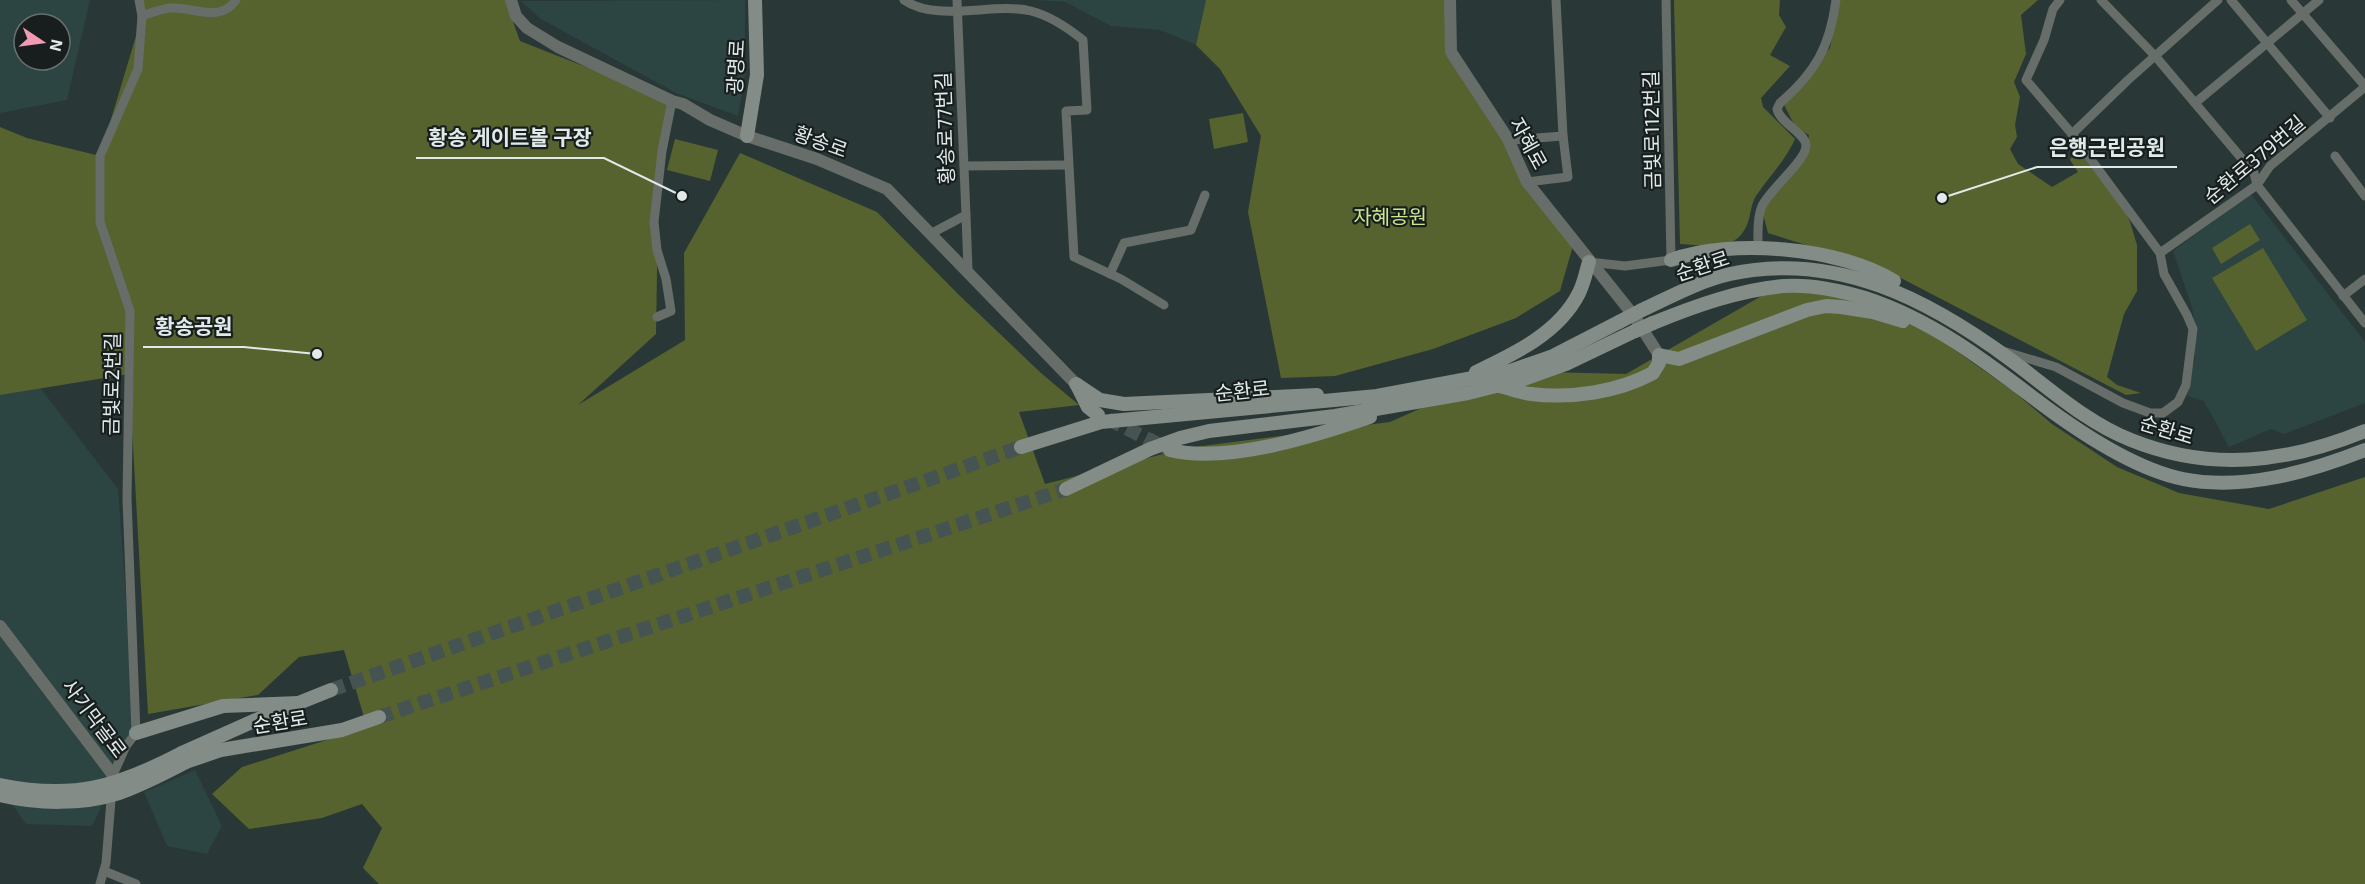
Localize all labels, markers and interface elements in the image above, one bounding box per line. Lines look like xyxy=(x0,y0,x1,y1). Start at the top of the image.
north arrow xyxy=(12,12,72,72)
text: N xyxy=(47,38,68,53)
street label: 광명로 xyxy=(722,39,748,95)
street label: 금빛로112번길 xyxy=(1638,70,1664,190)
street label: 황송로77번길 xyxy=(930,71,958,185)
street label: 순환로379번길 xyxy=(2198,110,2310,208)
street label: 자혜로 xyxy=(1505,113,1553,173)
callout: 황송 게이트볼 구장 xyxy=(416,119,604,158)
street label: 황송로 xyxy=(791,120,851,162)
text: 황송 게이트볼 구장 xyxy=(428,124,592,149)
callout: 은행근린공원 xyxy=(2037,128,2177,167)
text: 은행근린공원 xyxy=(2049,134,2165,159)
park label: 자혜공원 xyxy=(1353,204,1427,228)
street label: 순환로 xyxy=(1672,245,1732,285)
callout: 황송공원 xyxy=(143,308,244,347)
text: 황송공원 xyxy=(155,313,233,338)
street label: 금빛로2번길 xyxy=(98,332,124,436)
street label: 순환로 xyxy=(1213,375,1271,405)
street label: 순환로 xyxy=(2137,409,2197,449)
street label: 사기막골로 xyxy=(58,674,132,762)
street label: 순환로 xyxy=(251,705,309,737)

